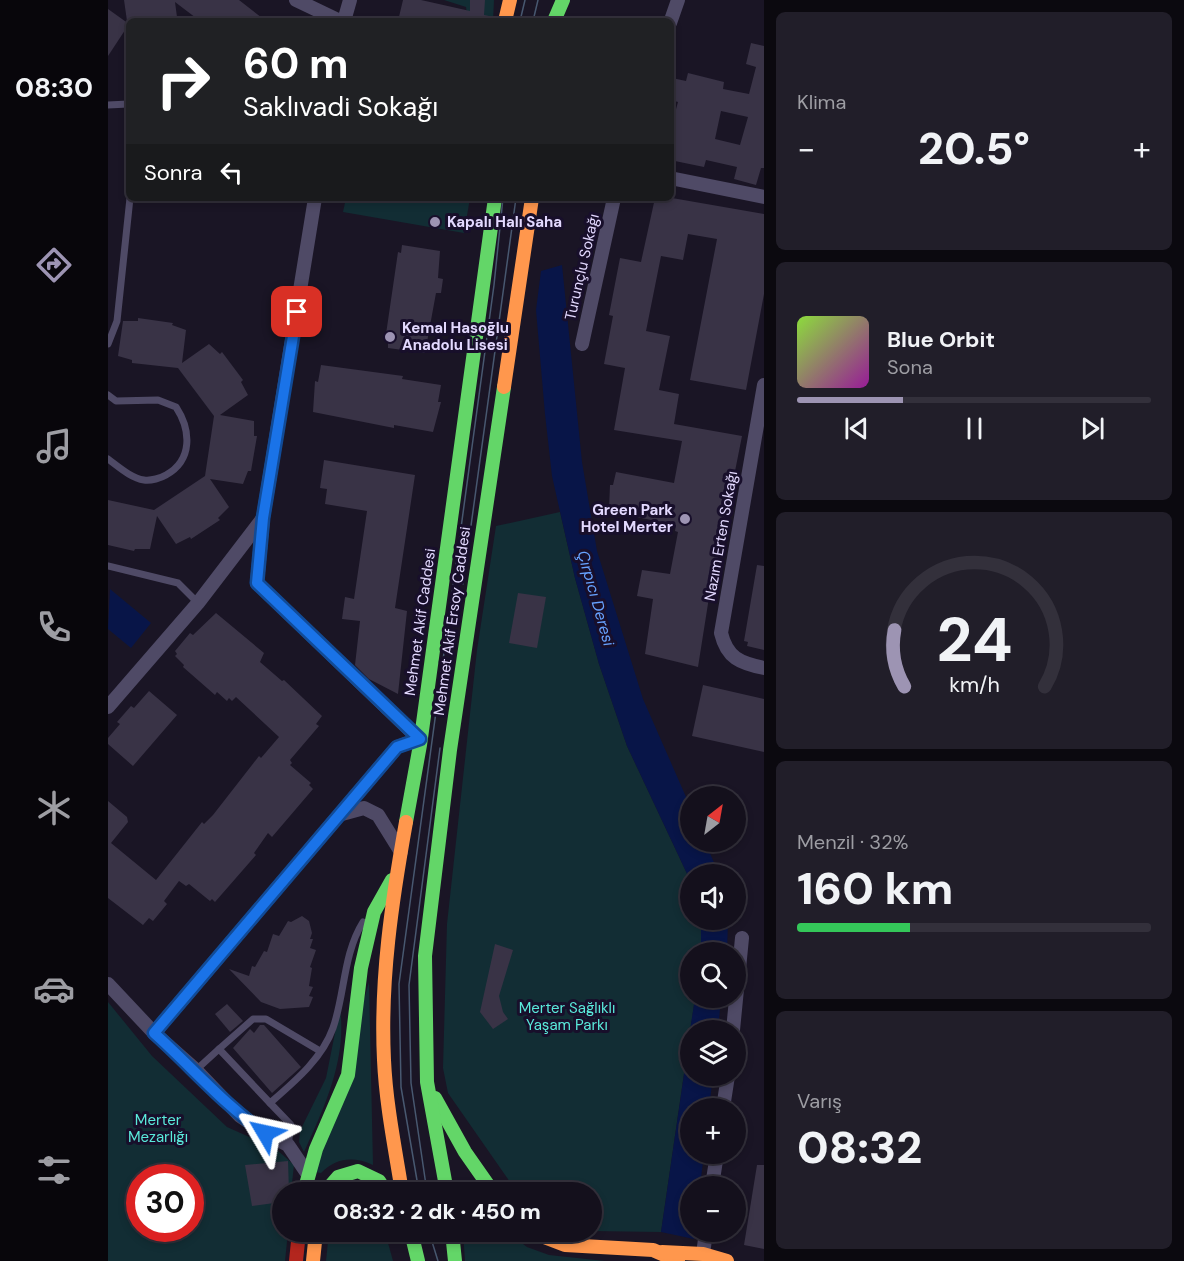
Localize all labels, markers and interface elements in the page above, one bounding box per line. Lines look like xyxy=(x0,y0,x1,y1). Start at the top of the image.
text: 60 m xyxy=(243,36,349,91)
icon: right xyxy=(144,42,222,120)
text: 08:30 xyxy=(15,70,93,105)
text: Saklıvadi Sokağı xyxy=(243,89,438,124)
text: Klima xyxy=(797,89,846,115)
text: 20.5° xyxy=(918,119,1030,178)
text: − xyxy=(797,127,815,170)
text: + xyxy=(1133,127,1151,170)
icon: left xyxy=(215,156,248,189)
text: Sonra xyxy=(144,158,203,187)
place label: Kapalı Halı Saha xyxy=(447,212,562,232)
street label: Turunçlu Sokağı xyxy=(560,212,604,322)
marker: Kapalı Halı Saha xyxy=(428,215,442,229)
icon: directions xyxy=(33,244,75,286)
pin xyxy=(271,286,322,337)
icon: arrive xyxy=(280,295,313,328)
place label: Kemal Hasoğlu Anadolu Lisesi xyxy=(402,318,509,355)
text: Blue Orbit xyxy=(887,325,995,354)
marker: Kemal Hasoğlu Anadolu Lisesi xyxy=(383,330,397,344)
text: Sona xyxy=(887,354,933,380)
icon: previous xyxy=(840,412,873,445)
icon: pause xyxy=(958,412,991,445)
icon: next xyxy=(1076,412,1109,445)
icon: music xyxy=(33,425,75,467)
street label: Nazım Erten Sokağı xyxy=(700,469,742,603)
place label: Green Park Hotel Merter xyxy=(581,500,673,537)
marker: Green Park Hotel Merter xyxy=(678,512,692,526)
street label: Mehmet Akif Ersoy Caddesi xyxy=(429,525,475,717)
street label: Mehmet Akif Caddesi xyxy=(400,547,440,697)
water label: Çırpıcı Deresi xyxy=(572,548,620,649)
text: 24 xyxy=(936,600,1012,681)
icon: phone xyxy=(33,606,75,648)
text: km/h xyxy=(949,672,999,700)
north arrow xyxy=(680,786,746,852)
map controls xyxy=(680,786,746,1242)
icon: climate xyxy=(33,787,75,829)
text: Menzil · 32% xyxy=(797,829,908,855)
text: 160 km xyxy=(797,859,953,918)
button: sound xyxy=(680,864,746,930)
button: search xyxy=(680,942,746,1008)
icon: car xyxy=(33,968,75,1010)
park label: Merter Sağlıklı Yaşam Parkı xyxy=(519,998,615,1035)
button: layers xyxy=(680,1020,746,1086)
text: Varış xyxy=(797,1088,842,1114)
button: + xyxy=(680,1098,746,1164)
position arrow xyxy=(233,1101,297,1165)
park label: Merter Mezarlığı xyxy=(128,1110,188,1147)
text: 08:32 xyxy=(797,1118,922,1177)
icon: filters xyxy=(33,1149,75,1191)
speed limit sign: 30 xyxy=(126,1164,204,1242)
button: − xyxy=(680,1176,746,1242)
text: 08:32 · 2 dk · 450 m xyxy=(333,1197,541,1226)

